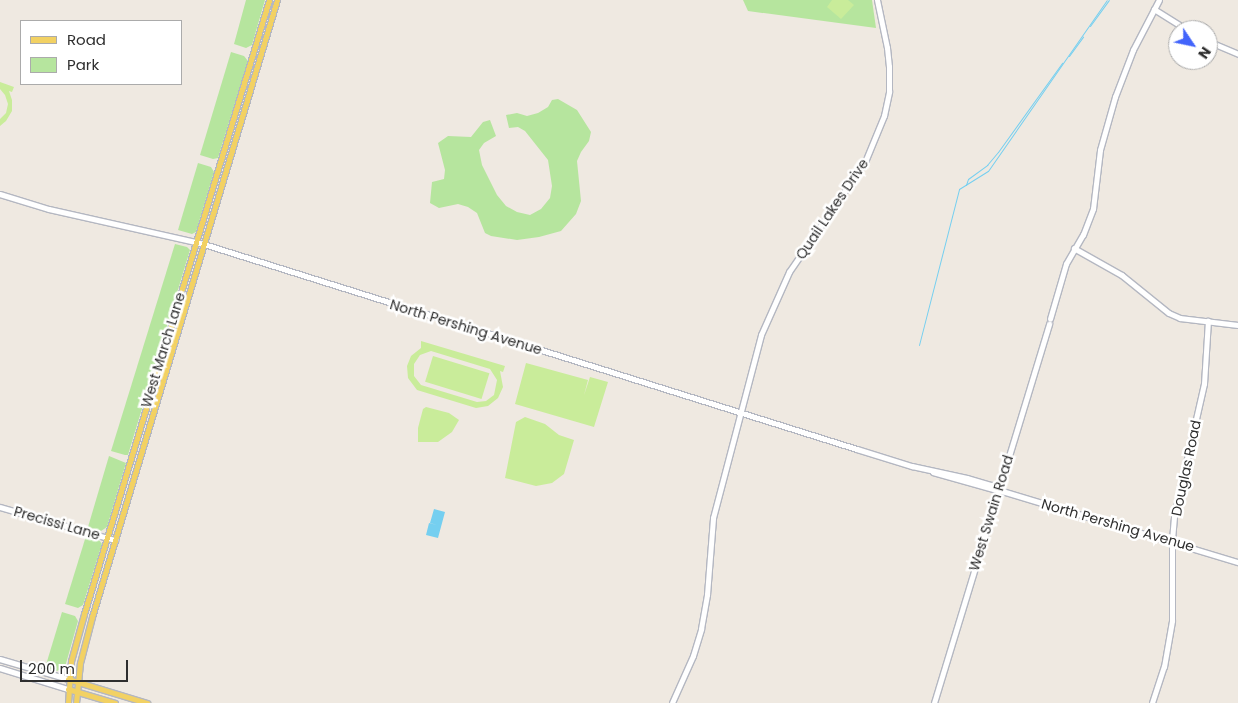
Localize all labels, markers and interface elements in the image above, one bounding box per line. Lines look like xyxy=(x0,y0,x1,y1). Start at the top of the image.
legend xyxy=(20,20,182,85)
north arrow xyxy=(1168,20,1218,70)
text: Road xyxy=(67,29,106,50)
text: N xyxy=(1193,43,1216,63)
text: Park xyxy=(67,54,99,75)
street label: Quail Lakes Drive xyxy=(792,156,872,262)
street label: West March Lane xyxy=(137,290,189,410)
street label: North Pershing Avenue xyxy=(388,296,544,358)
street label: Douglas Road xyxy=(1168,419,1204,517)
street label: West Swain Road xyxy=(965,453,1017,573)
street label: North Pershing Avenue xyxy=(1040,495,1196,555)
street label: Precissi Lane xyxy=(12,503,102,543)
scale bar xyxy=(22,650,130,682)
text: 200 m xyxy=(28,658,75,679)

